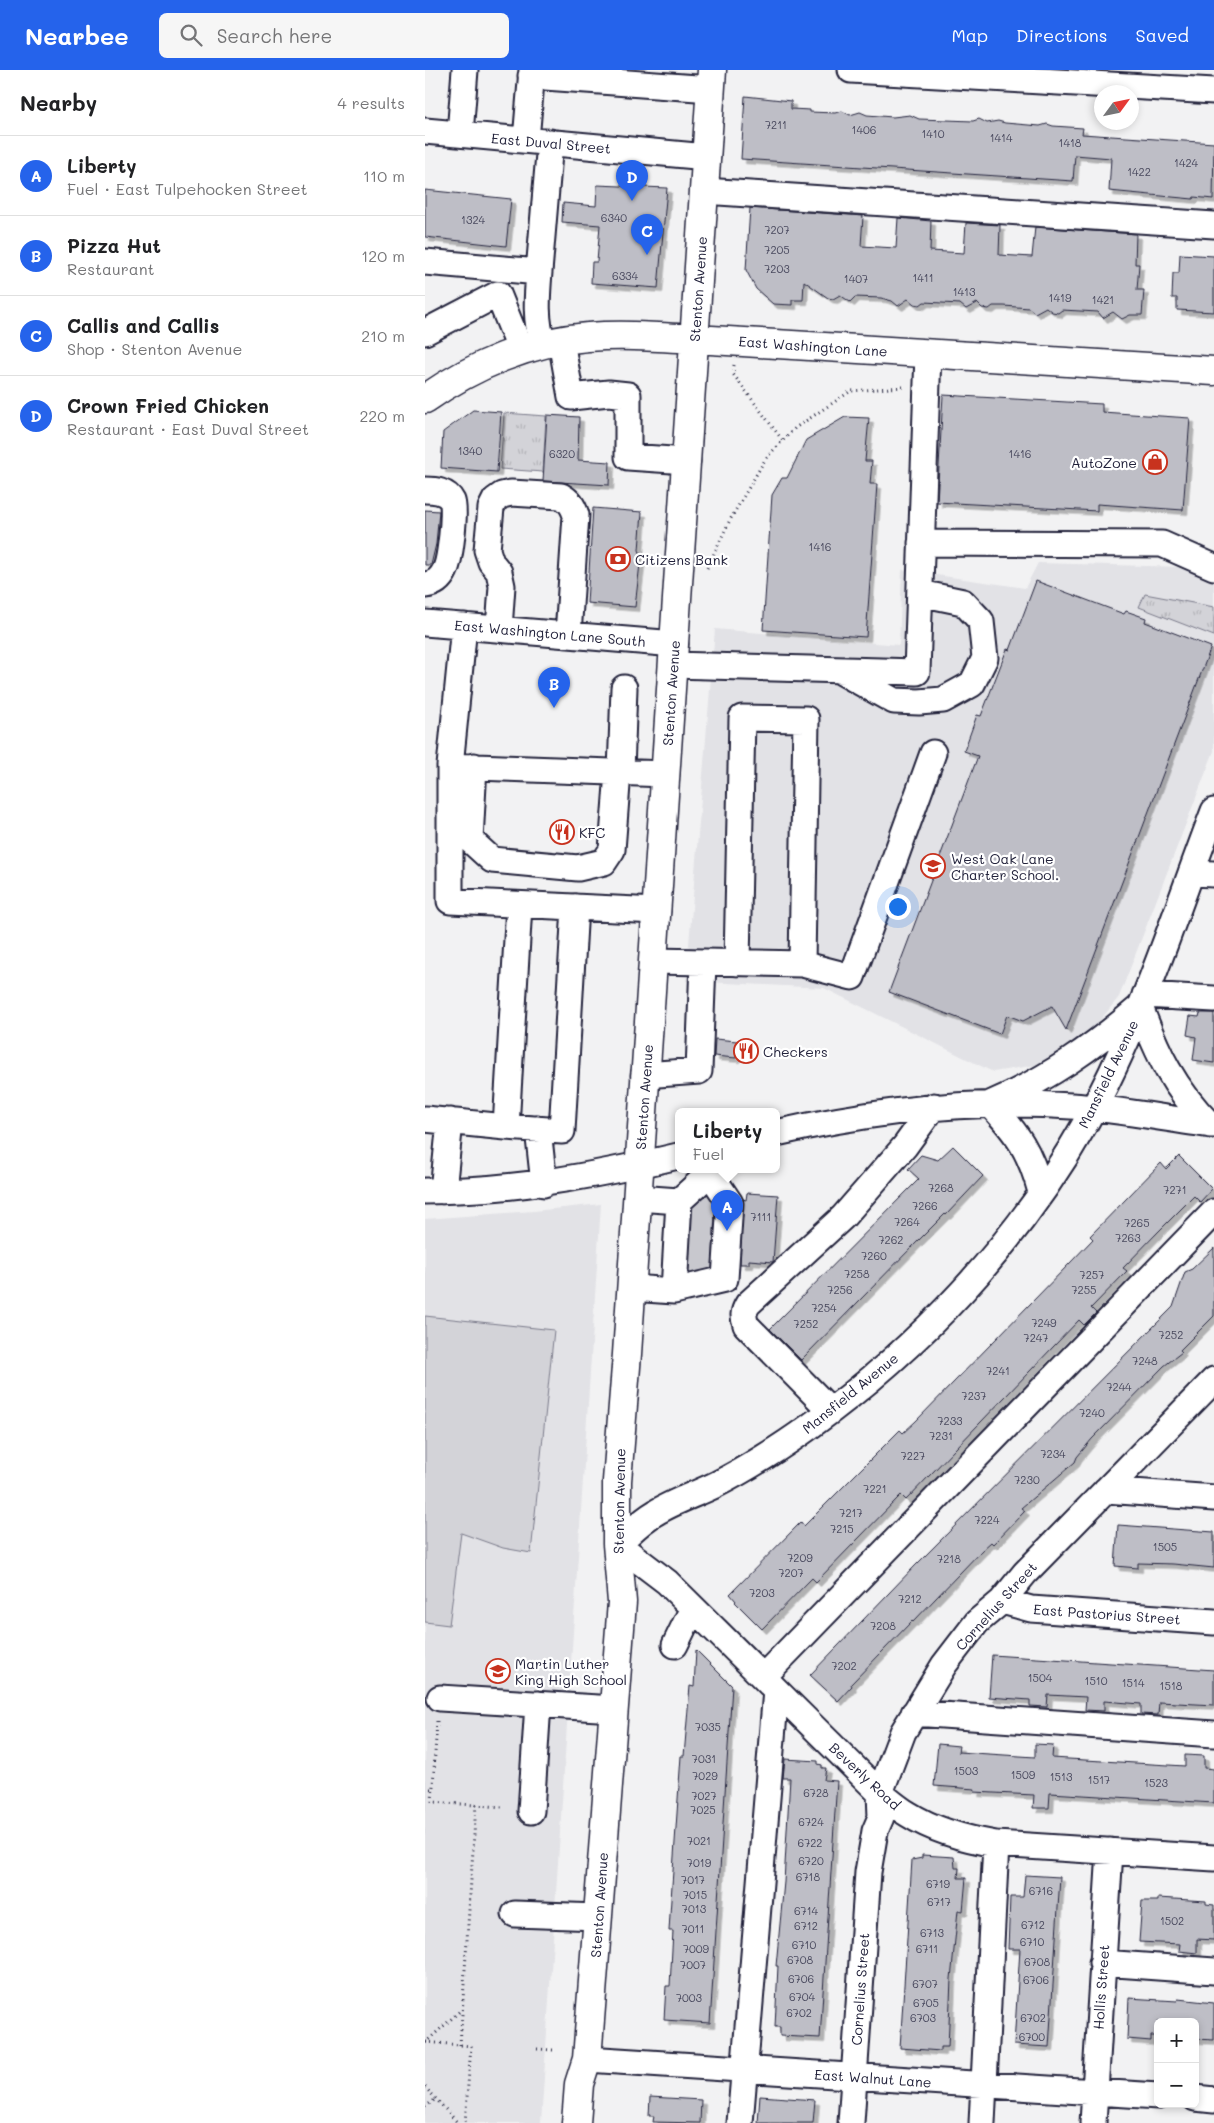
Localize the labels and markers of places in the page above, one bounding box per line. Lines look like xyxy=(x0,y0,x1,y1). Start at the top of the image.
pin: D xyxy=(616,160,648,201)
pin: C xyxy=(631,214,663,255)
shop icon: AutoZone xyxy=(1142,449,1168,475)
place label: AutoZone xyxy=(1071,453,1137,472)
bank icon: Citizens Bank xyxy=(605,546,631,572)
place label: Citizens Bank xyxy=(635,550,728,569)
pin: B xyxy=(538,667,570,708)
restaurant icon: KFC xyxy=(549,819,575,845)
place label: KFC xyxy=(579,823,605,842)
place label: West Oak Lane Charter School. xyxy=(951,849,1059,884)
school or university icon: West Oak Lane Charter School. xyxy=(920,853,946,879)
restaurant icon: Checkers xyxy=(733,1038,759,1064)
place label: Checkers xyxy=(763,1042,828,1061)
pin: A xyxy=(711,1190,743,1231)
place label: Martin Luther King High School xyxy=(515,1654,627,1689)
school or university icon: Martin Luther King High School xyxy=(485,1658,511,1684)

